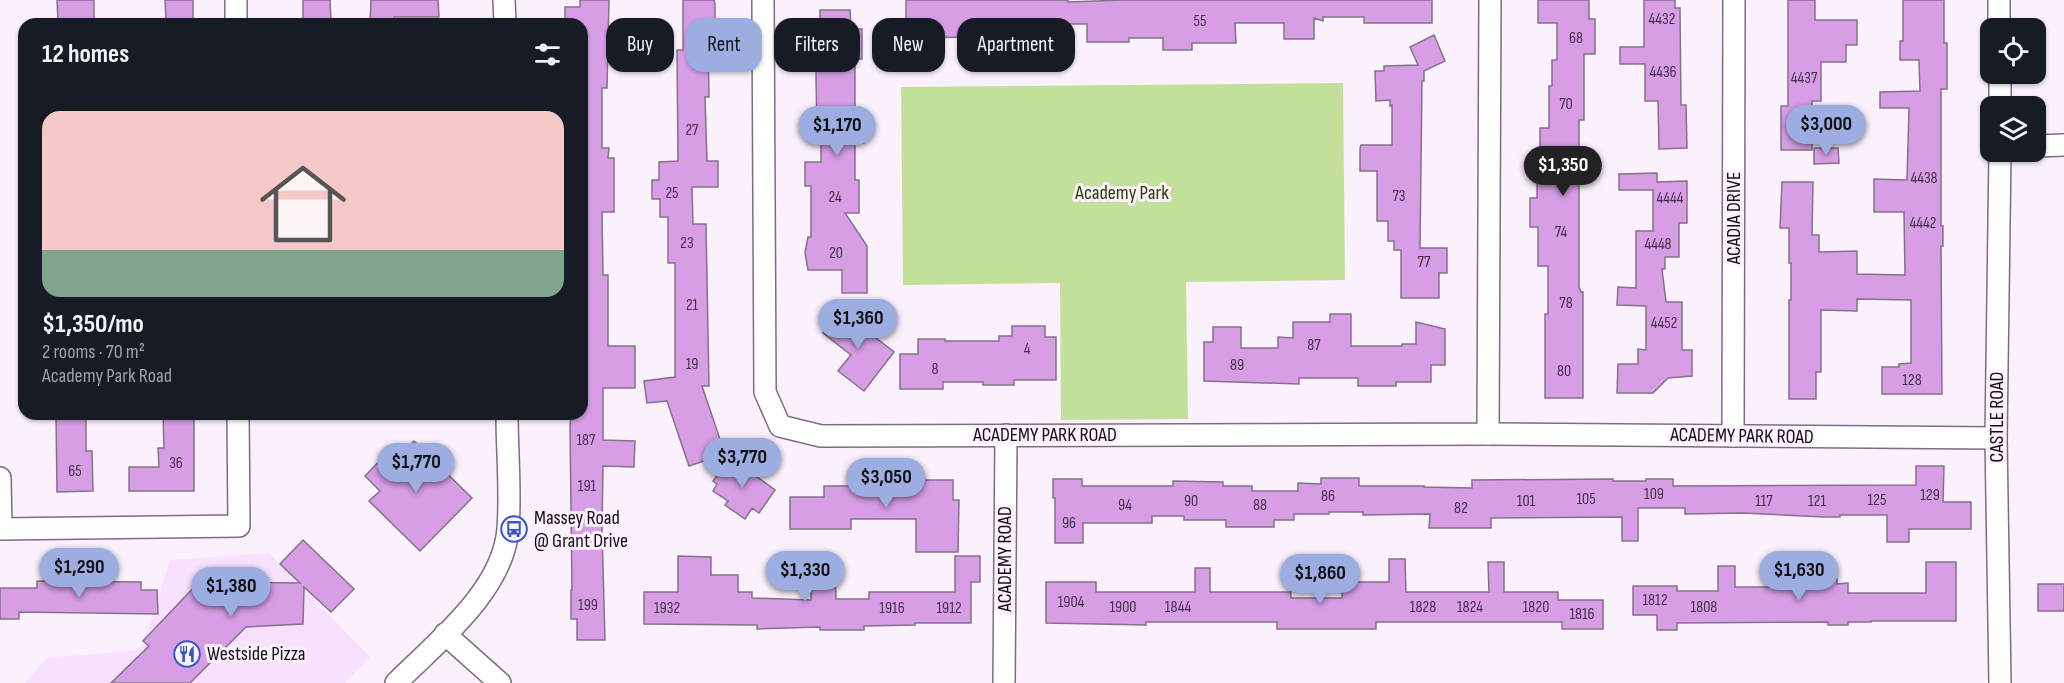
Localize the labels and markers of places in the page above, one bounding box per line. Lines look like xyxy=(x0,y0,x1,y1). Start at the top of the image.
pin: $3,000 xyxy=(1777,105,1875,156)
pin: $1,170 xyxy=(788,106,886,157)
pin: $1,350 xyxy=(1514,146,1612,197)
pin: $1,360 xyxy=(809,299,907,350)
pin: $3,770 xyxy=(693,438,791,489)
pin: $1,770 xyxy=(367,443,465,494)
pin: $3,050 xyxy=(837,458,935,509)
place label: Massey Road @ Grant Drive xyxy=(534,506,628,553)
bus stop icon: Massey Road @ Grant Drive xyxy=(499,514,529,544)
pin: $1,290 xyxy=(30,548,128,599)
pin: $1,330 xyxy=(756,551,854,602)
pin: $1,630 xyxy=(1750,551,1848,602)
pin: $1,860 xyxy=(1271,554,1369,605)
pin: $1,380 xyxy=(182,567,280,618)
restaurant icon: Westside Pizza xyxy=(172,639,202,669)
place label: Westside Pizza xyxy=(207,642,306,666)

